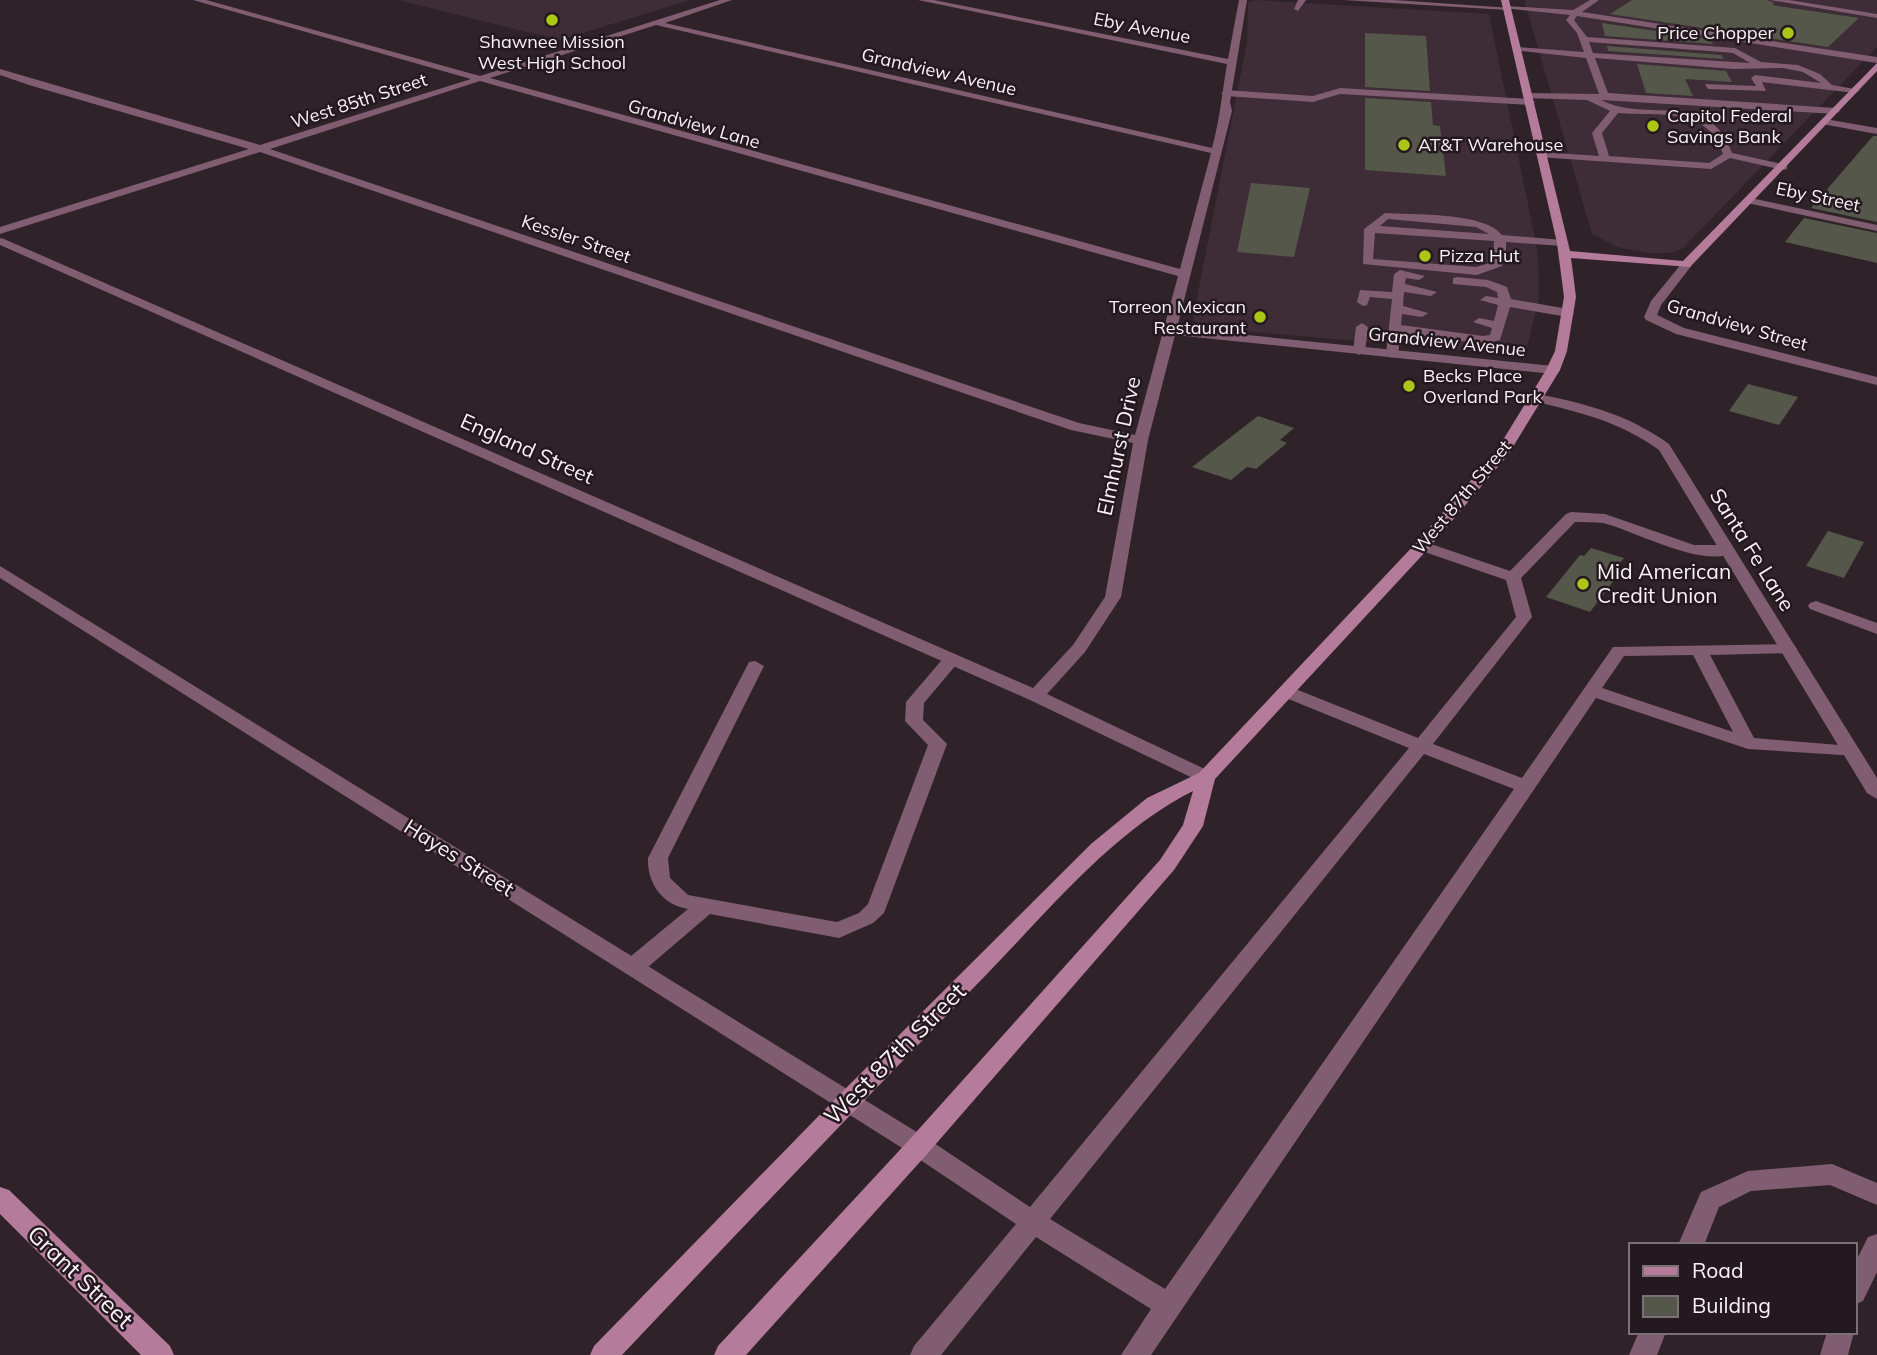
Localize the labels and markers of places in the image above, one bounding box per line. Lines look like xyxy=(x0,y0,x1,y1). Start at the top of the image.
marker: Shawnee Mission West High School xyxy=(544,12,560,28)
place label: Price Chopper xyxy=(1657,21,1774,44)
marker: Price Chopper xyxy=(1780,25,1796,41)
place label: Shawnee Mission West High School xyxy=(478,30,626,74)
place label: Capitol Federal Savings Bank xyxy=(1667,104,1792,148)
marker: Capitol Federal Savings Bank xyxy=(1645,118,1661,134)
place label: AT&T Warehouse xyxy=(1418,133,1563,156)
marker: AT&T Warehouse xyxy=(1396,137,1412,153)
place label: Pizza Hut xyxy=(1439,244,1520,267)
marker: Pizza Hut xyxy=(1417,248,1433,264)
place label: Torreon Mexican Restaurant xyxy=(1109,295,1246,339)
marker: Torreon Mexican Restaurant xyxy=(1252,309,1268,325)
place label: Becks Place Overland Park xyxy=(1423,364,1542,408)
marker: Becks Place Overland Park xyxy=(1401,378,1417,394)
place label: Mid American Credit Union xyxy=(1597,558,1731,608)
marker: Mid American Credit Union xyxy=(1575,576,1591,592)

